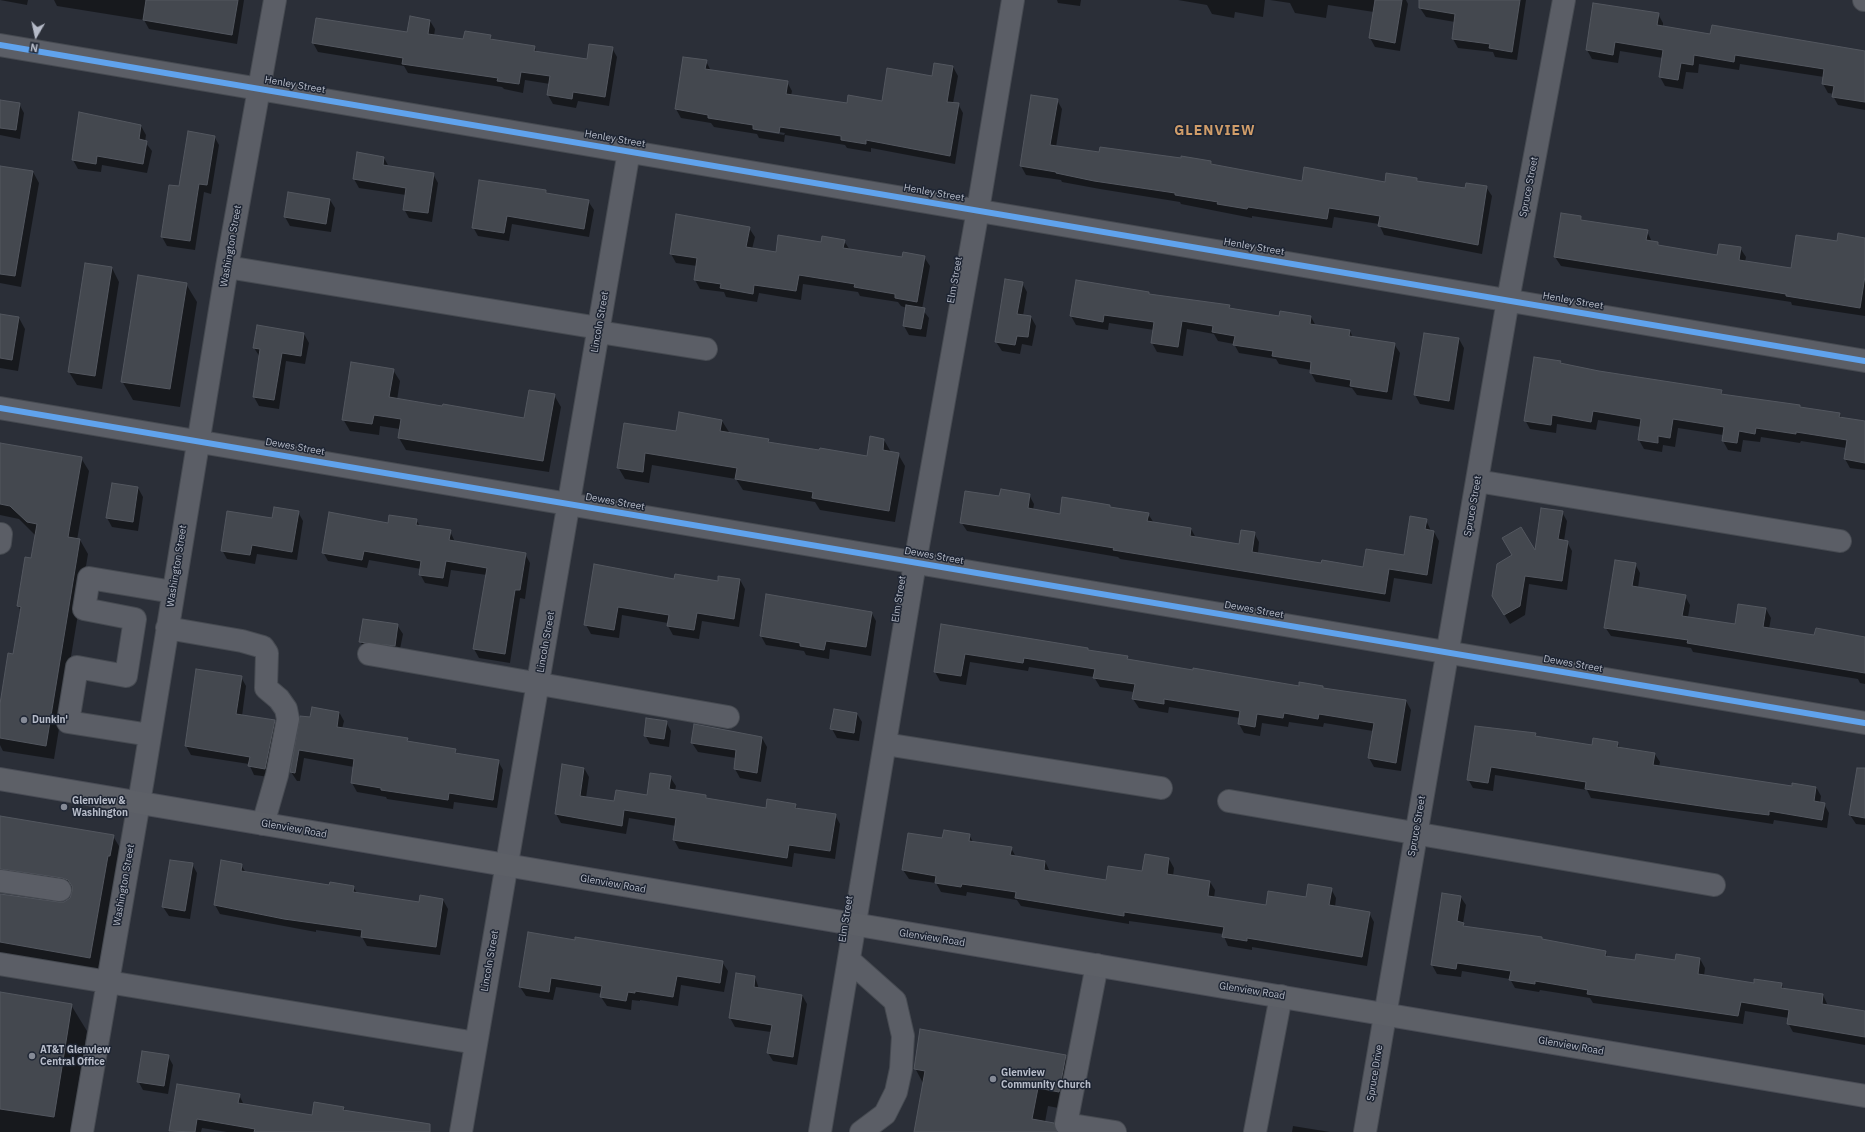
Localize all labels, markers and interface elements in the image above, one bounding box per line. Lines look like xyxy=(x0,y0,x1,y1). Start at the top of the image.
north arrow xyxy=(16,16,56,56)
text: N xyxy=(29,40,39,55)
street label: Henley Street xyxy=(264,74,326,96)
district label: GLENVIEW xyxy=(1174,123,1256,139)
street label: Henley Street xyxy=(584,128,646,150)
street label: Spruce Street xyxy=(1517,156,1541,218)
street label: Henley Street xyxy=(903,182,965,204)
street label: Washington Street xyxy=(218,204,244,288)
street label: Henley Street xyxy=(1223,236,1285,258)
street label: Elm Street xyxy=(945,256,965,304)
street label: Lincoln Street xyxy=(589,290,611,354)
street label: Henley Street xyxy=(1542,290,1604,312)
street label: Dewes Street xyxy=(264,436,326,458)
street label: Spruce Street xyxy=(1462,475,1484,537)
street label: Dewes Street xyxy=(584,491,646,513)
street label: Washington Street xyxy=(165,524,189,608)
street label: Dewes Street xyxy=(903,545,965,567)
street label: Elm Street xyxy=(889,575,909,623)
street label: Dewes Street xyxy=(1223,599,1285,621)
street label: Lincoln Street xyxy=(535,610,557,674)
street label: Dewes Street xyxy=(1542,653,1604,675)
place label: Dunkin' xyxy=(32,714,68,726)
marker: Dunkin' xyxy=(19,715,29,725)
place label: Glenview & Washington xyxy=(72,795,128,818)
street label: Spruce Street xyxy=(1406,795,1428,857)
marker: Glenview & Washington xyxy=(59,802,69,812)
street label: Glenview Road xyxy=(260,817,328,841)
street label: Washington Street xyxy=(111,843,137,927)
street label: Glenview Road xyxy=(579,872,647,896)
street label: Elm Street xyxy=(836,895,856,943)
street label: Glenview Road xyxy=(898,927,966,949)
street label: Lincoln Street xyxy=(479,929,501,993)
street label: Glenview Road xyxy=(1218,980,1286,1002)
street label: Glenview Road xyxy=(1537,1034,1605,1058)
place label: AT&T Glenview Central Office xyxy=(40,1044,111,1068)
street label: Spruce Drive xyxy=(1365,1044,1385,1102)
marker: AT&T Glenview Central Office xyxy=(27,1051,37,1061)
place label: Glenview Community Church xyxy=(1001,1067,1091,1090)
marker: Glenview Community Church xyxy=(988,1074,998,1084)

